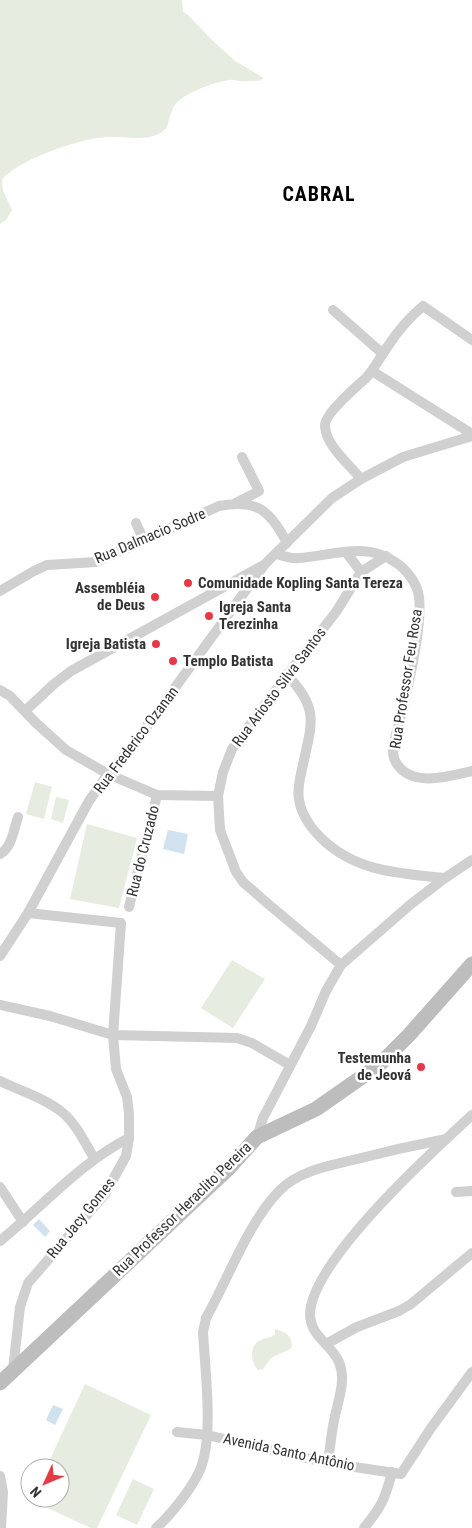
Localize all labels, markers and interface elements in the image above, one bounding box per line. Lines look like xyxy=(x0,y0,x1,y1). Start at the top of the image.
district label: CABRAL xyxy=(282,182,356,206)
street label: Rua Dalmacio Sodre xyxy=(92,504,208,568)
place label: Comunidade Kopling Santa Tereza xyxy=(198,574,403,592)
marker: Comunidade Kopling Santa Tereza xyxy=(182,577,194,589)
place label: Assembléia de Deus xyxy=(75,579,145,614)
marker: Assembléia de Deus xyxy=(149,591,161,603)
place label: Igreja Santa Terezinha xyxy=(219,598,291,633)
street label: Rua Professor Feu Rosa xyxy=(386,608,426,750)
marker: Igreja Santa Terezinha xyxy=(203,610,215,622)
street label: Rua Ariosto Silva Santos xyxy=(228,624,330,750)
place label: Igreja Batista xyxy=(66,635,146,653)
marker: Igreja Batista xyxy=(150,638,162,650)
place label: Templo Batista xyxy=(183,652,273,670)
marker: Templo Batista xyxy=(167,655,179,667)
street label: Rua Frederico Ozanan xyxy=(90,683,182,797)
street label: Rua do Cruzado xyxy=(123,804,163,898)
place label: Testemunha de Jeová xyxy=(337,1049,411,1084)
marker: Testemunha de Jeová xyxy=(415,1061,427,1073)
street label: Rua Professor Heraclito Pereira xyxy=(109,1138,255,1280)
street label: Rua Jacy Gomes xyxy=(43,1174,119,1262)
street label: Avenida Santo Antônio xyxy=(222,1429,356,1475)
north arrow xyxy=(20,1458,70,1508)
text: N xyxy=(27,1483,44,1501)

